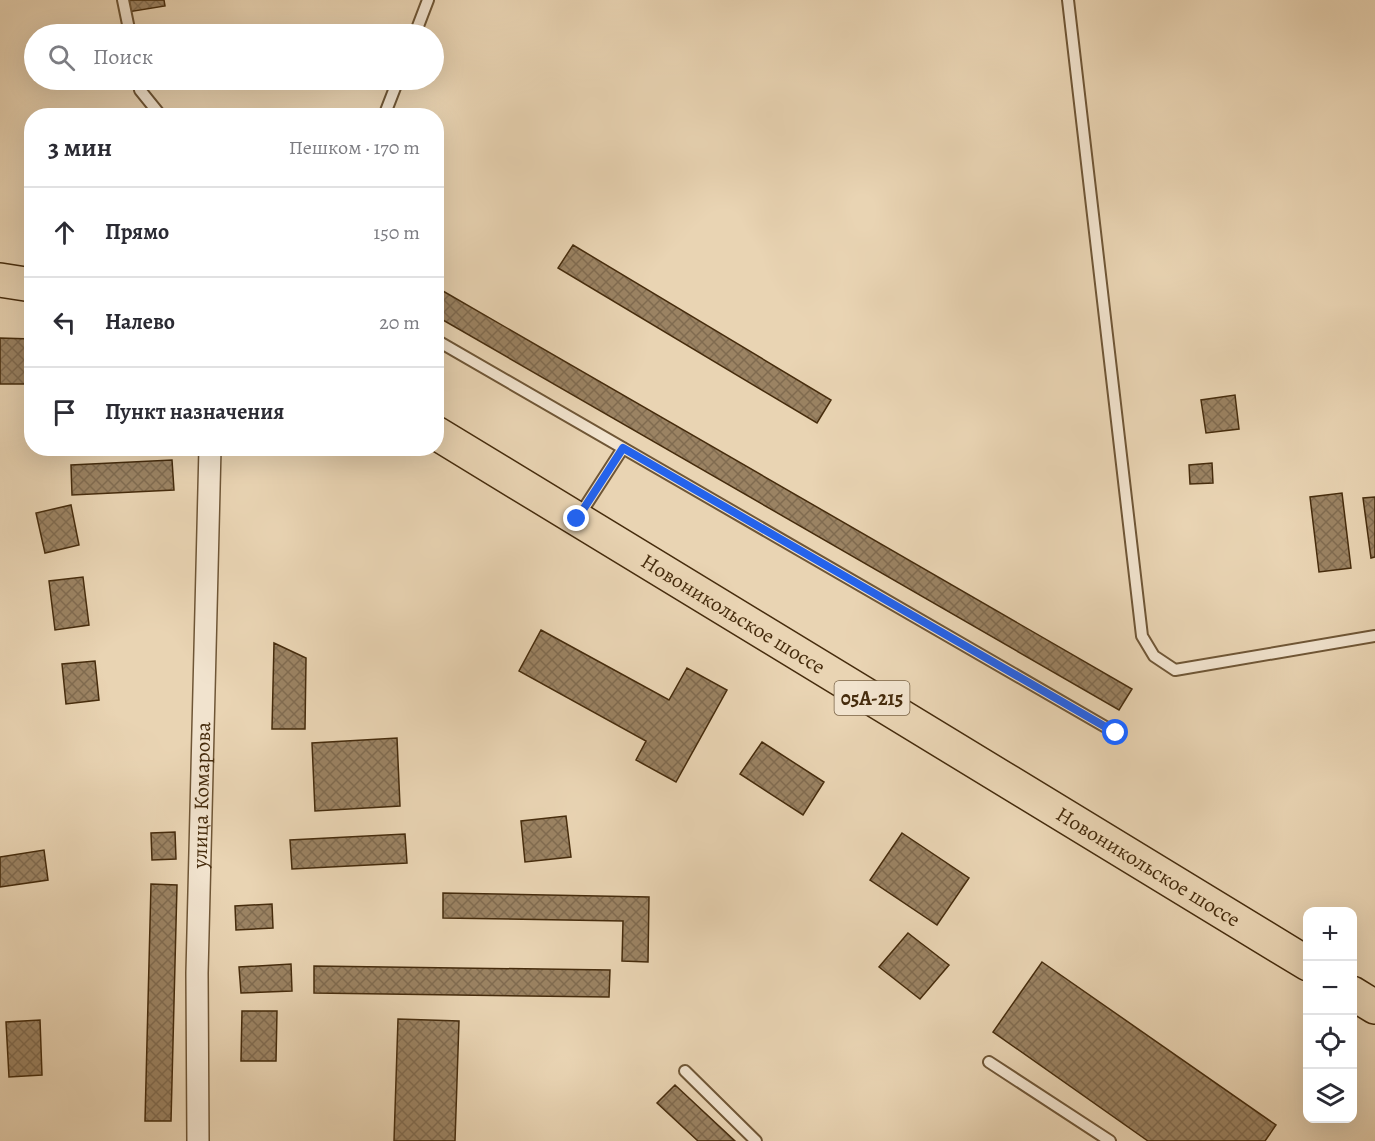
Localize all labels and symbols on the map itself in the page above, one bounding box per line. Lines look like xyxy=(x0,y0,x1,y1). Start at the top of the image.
route end xyxy=(563,505,589,531)
street label: Новоникольское шоссе xyxy=(636,547,831,681)
road number: 05А-215 xyxy=(834,681,910,715)
route start xyxy=(1102,719,1128,745)
street label: улица Комарова xyxy=(186,721,217,870)
street label: Новоникольское шоссе xyxy=(1051,800,1246,934)

